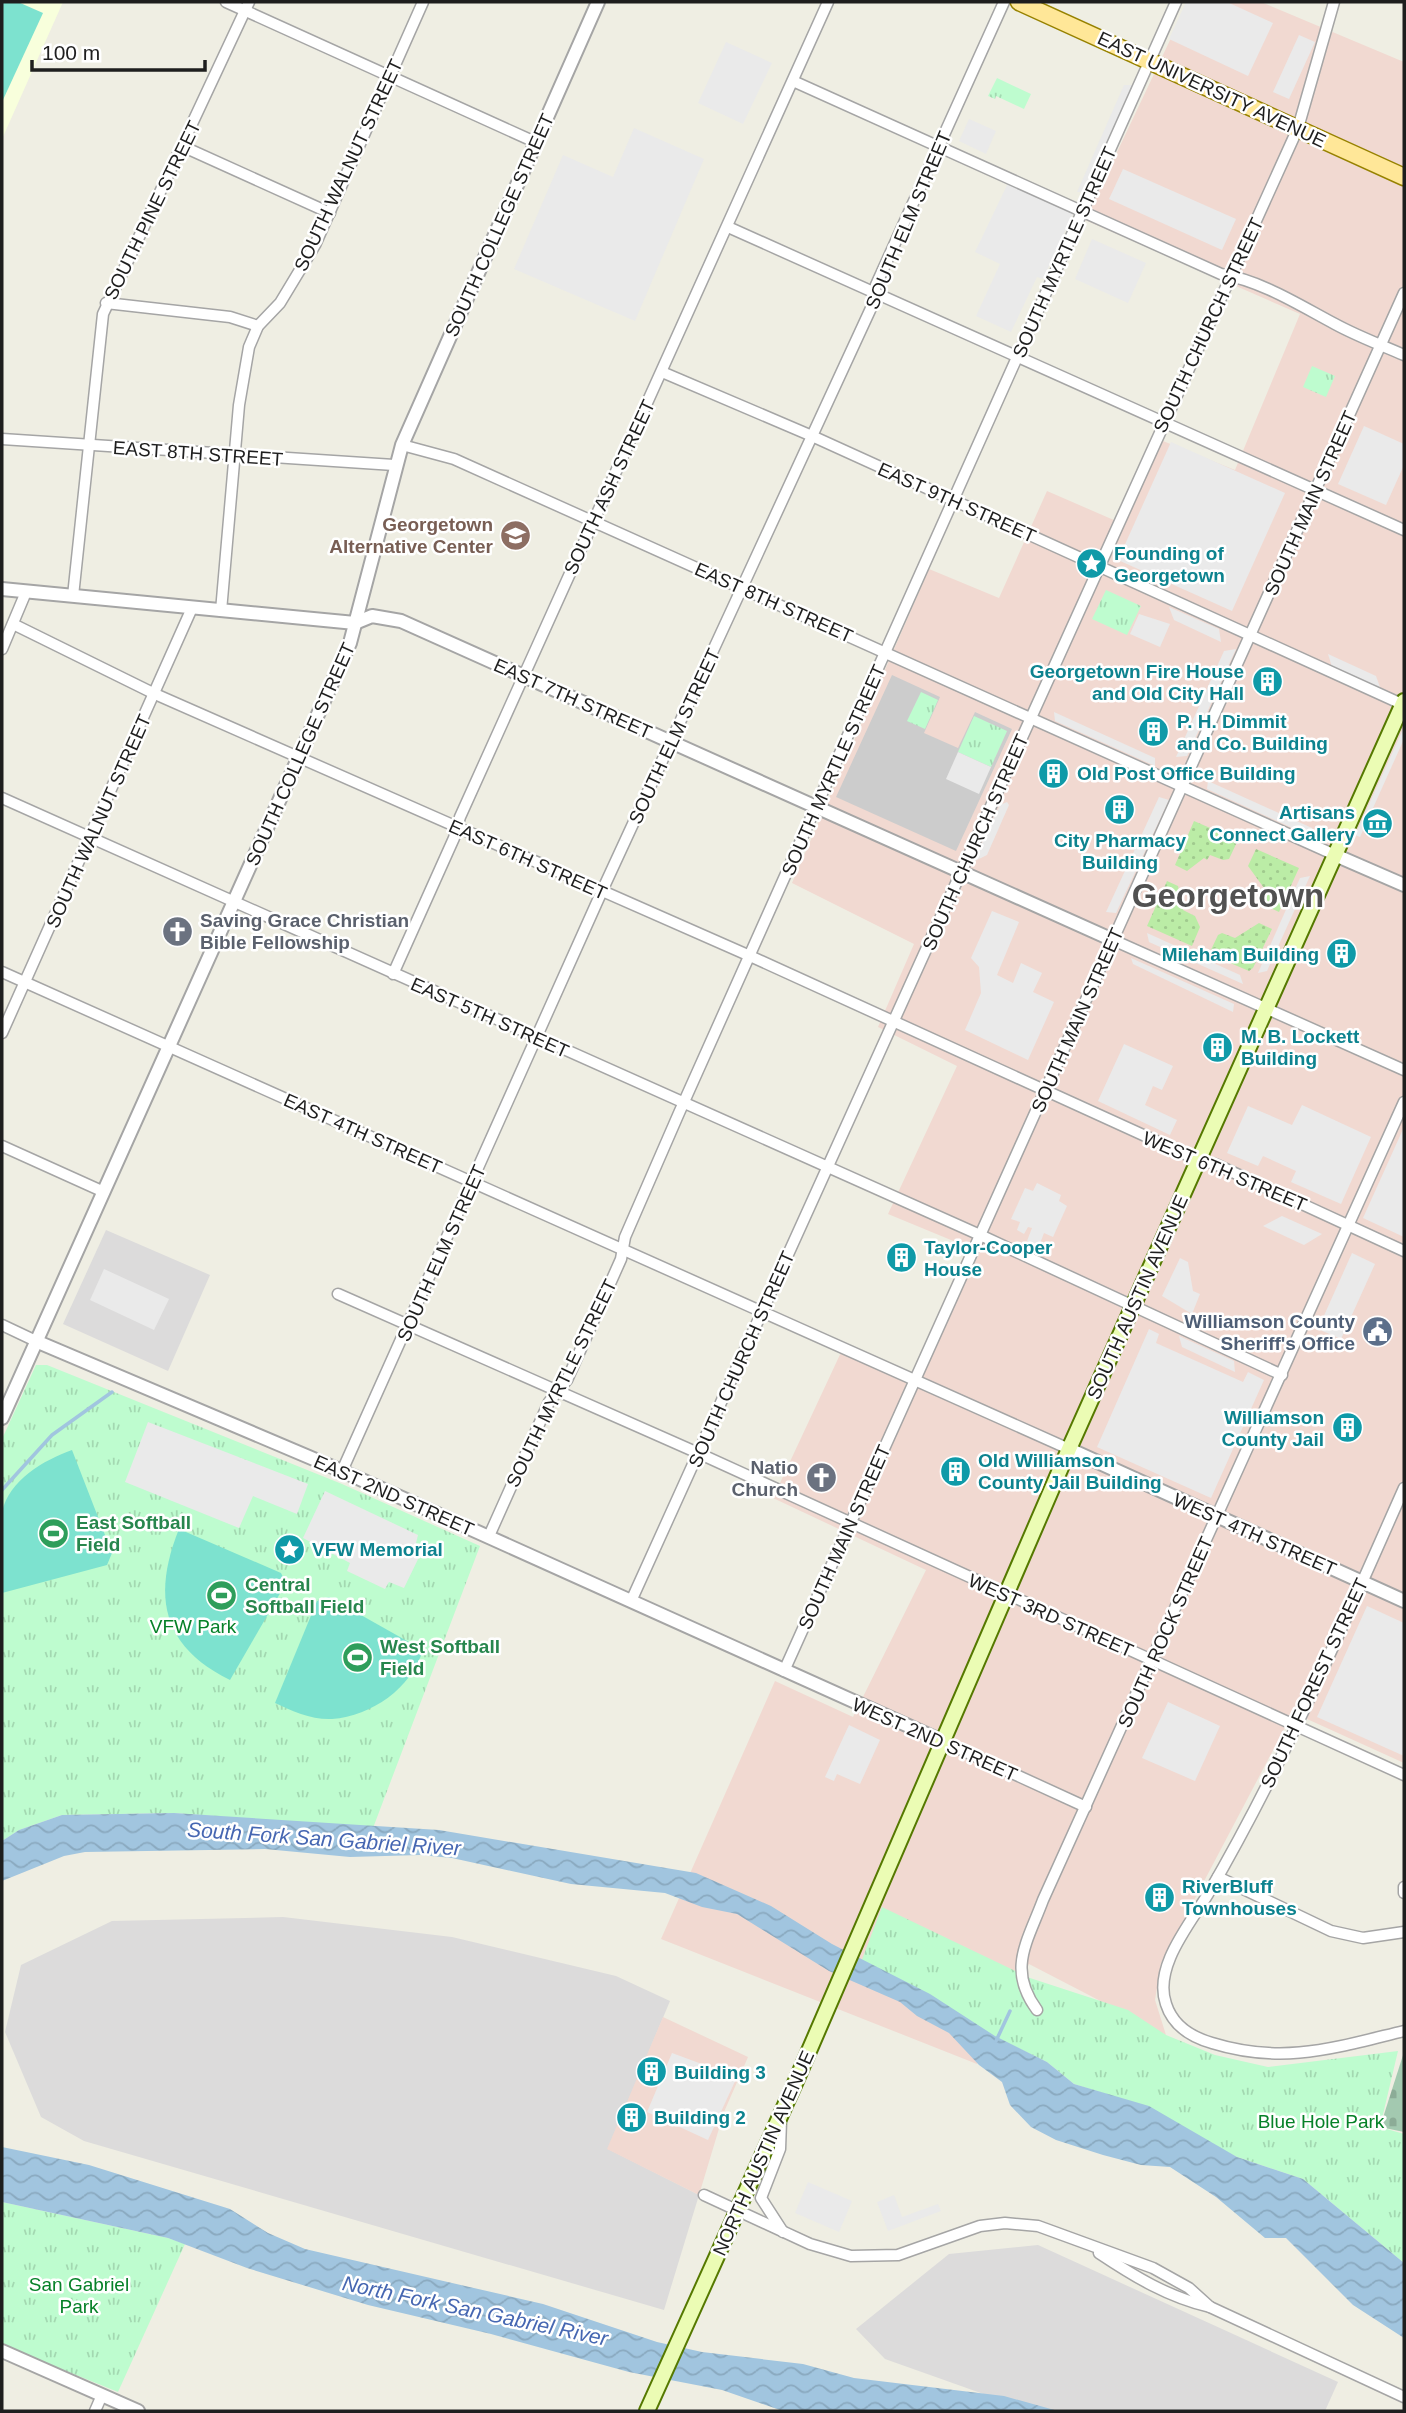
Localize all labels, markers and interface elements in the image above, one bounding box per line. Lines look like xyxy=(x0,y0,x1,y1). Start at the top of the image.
street label: EAST UNIVERSITY AVENUE xyxy=(1094,27,1329,152)
scale bar xyxy=(32,28,205,72)
text: 100 m xyxy=(42,41,100,64)
street label: SOUTH WALNUT STREET xyxy=(290,56,407,274)
street label: SOUTH COLLEGE STREET xyxy=(441,110,558,340)
street label: SOUTH PINE STREET xyxy=(100,117,205,303)
street label: SOUTH ELM STREET xyxy=(861,128,956,312)
street label: SOUTH MYRTLE STREET xyxy=(1008,143,1121,361)
street label: SOUTH CHURCH STREET xyxy=(1149,214,1268,436)
street label: SOUTH ASH STREET xyxy=(560,396,659,578)
street label: SOUTH MAIN STREET xyxy=(1260,407,1361,599)
street label: EAST 8TH STREET xyxy=(112,437,284,470)
street label: EAST 9TH STREET xyxy=(875,458,1039,547)
place label: Georgetown Alternative Center xyxy=(329,514,494,557)
school or university icon: Georgetown Alternative Center xyxy=(499,518,533,552)
place label: Founding of Georgetown xyxy=(1114,543,1225,586)
place icon: Founding of Georgetown xyxy=(1074,547,1108,581)
street label: EAST 8TH STREET xyxy=(692,558,856,647)
street label: SOUTH COLLEGE STREET xyxy=(242,639,359,869)
street label: SOUTH ELM STREET xyxy=(625,645,725,827)
street label: EAST 7TH STREET xyxy=(491,654,655,743)
street label: SOUTH MYRTLE STREET xyxy=(777,661,890,879)
place label: Georgetown Fire House and Old City Hall xyxy=(1030,661,1244,704)
building icon: Georgetown Fire House and Old City Hall xyxy=(1250,665,1284,699)
street label: SOUTH WALNUT STREET xyxy=(42,711,155,931)
place label: P. H. Dimmit and Co. Building xyxy=(1177,711,1328,754)
building icon: P. H. Dimmit and Co. Building xyxy=(1137,715,1171,749)
street label: SOUTH CHURCH STREET xyxy=(918,731,1033,954)
building icon: Old Post Office Building xyxy=(1037,756,1071,790)
place label: Old Post Office Building xyxy=(1077,763,1296,784)
building icon: City Pharmacy Building xyxy=(1103,792,1137,826)
place label: Artisans Connect Gallery xyxy=(1209,802,1355,845)
museum icon: Artisans Connect Gallery xyxy=(1361,806,1395,840)
street label: EAST 6TH STREET xyxy=(446,815,610,904)
place label: City Pharmacy Building xyxy=(1054,830,1186,873)
district label: Georgetown xyxy=(1132,877,1324,914)
place label: Saving Grace Christian Bible Fellowship xyxy=(200,910,409,953)
church icon: Saving Grace Christian Bible Fellowship xyxy=(160,914,194,948)
street label: SOUTH MAIN STREET xyxy=(1027,924,1128,1116)
building icon: Mileham Building xyxy=(1325,937,1359,971)
place label: Mileham Building xyxy=(1162,944,1319,965)
street label: EAST 5TH STREET xyxy=(408,973,572,1062)
place label: M. B. Lockett Building xyxy=(1241,1026,1360,1069)
building icon: M. B. Lockett Building xyxy=(1201,1030,1235,1064)
street label: EAST 4TH STREET xyxy=(281,1089,445,1178)
street label: WEST 6TH STREET xyxy=(1140,1127,1310,1216)
street label: SOUTH ELM STREET xyxy=(393,1161,490,1345)
street label: SOUTH AUSTIN AVENUE xyxy=(1083,1192,1192,1403)
place label: Taylor-Cooper House xyxy=(924,1237,1053,1280)
building icon: Taylor-Cooper House xyxy=(884,1241,918,1275)
street label: SOUTH CHURCH STREET xyxy=(684,1248,799,1471)
street label: SOUTH MYRTLE STREET xyxy=(502,1275,621,1491)
place label: Williamson County Sheriff's Office xyxy=(1184,1311,1355,1354)
public building icon: Williamson County Sheriff's Office xyxy=(1361,1315,1395,1349)
place label: Williamson County Jail xyxy=(1222,1407,1324,1450)
building icon: Williamson County Jail xyxy=(1330,1411,1364,1445)
street label: SOUTH MAIN STREET xyxy=(794,1441,895,1633)
place label: Old Williamson County Jail Building xyxy=(978,1450,1162,1493)
street label: EAST 2ND STREET xyxy=(311,1451,477,1540)
building icon: Old Williamson County Jail Building xyxy=(938,1454,972,1488)
place label: Natio Church xyxy=(732,1457,798,1500)
church icon: Natio Church xyxy=(804,1461,838,1495)
street label: WEST 4TH STREET xyxy=(1170,1489,1340,1580)
place label: East Softball Field xyxy=(76,1512,191,1555)
sports icon: East Softball Field xyxy=(36,1516,70,1550)
place icon: VFW Memorial xyxy=(272,1532,306,1566)
street label: SOUTH ROCK STREET xyxy=(1114,1533,1217,1731)
place label: VFW Memorial xyxy=(312,1539,443,1560)
street label: WEST 3RD STREET xyxy=(965,1570,1137,1661)
place label: Central Softball Field xyxy=(245,1574,364,1617)
street label: SOUTH FOREST STREET xyxy=(1257,1575,1372,1791)
sports icon: Central Softball Field xyxy=(205,1578,239,1612)
park label: VFW Park xyxy=(150,1616,237,1637)
place label: West Softball Field xyxy=(380,1636,500,1679)
sports icon: West Softball Field xyxy=(340,1640,374,1674)
street label: WEST 2ND STREET xyxy=(849,1694,1021,1785)
water label: South Fork San Gabriel River xyxy=(186,1817,463,1860)
place label: RiverBluff Townhouses xyxy=(1182,1876,1297,1919)
building icon: RiverBluff Townhouses xyxy=(1142,1880,1176,1914)
street label: NORTH AUSTIN AVENUE xyxy=(709,2048,818,2259)
building icon: Building 3 xyxy=(634,2055,668,2089)
place label: Building 3 xyxy=(674,2062,766,2083)
building icon: Building 2 xyxy=(614,2100,648,2134)
place label: Building 2 xyxy=(654,2107,746,2128)
park label: Blue Hole Park xyxy=(1258,2111,1385,2132)
water label: North Fork San Gabriel River xyxy=(340,2271,611,2350)
park label: San Gabriel Park xyxy=(29,2274,129,2317)

